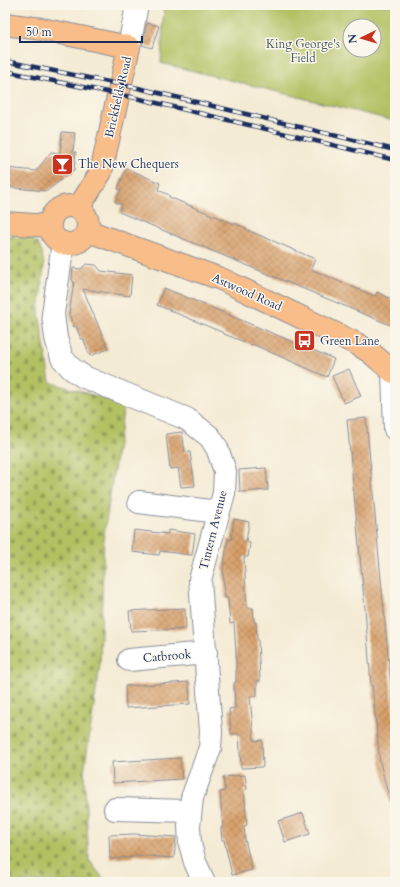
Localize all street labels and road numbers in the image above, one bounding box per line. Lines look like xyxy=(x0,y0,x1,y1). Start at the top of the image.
street label: Brickfields Road xyxy=(101,54,135,139)
street label: Astwood Road xyxy=(210,269,285,315)
street label: Tintern Avenue xyxy=(195,488,231,572)
street label: Catbrook xyxy=(142,646,192,666)

